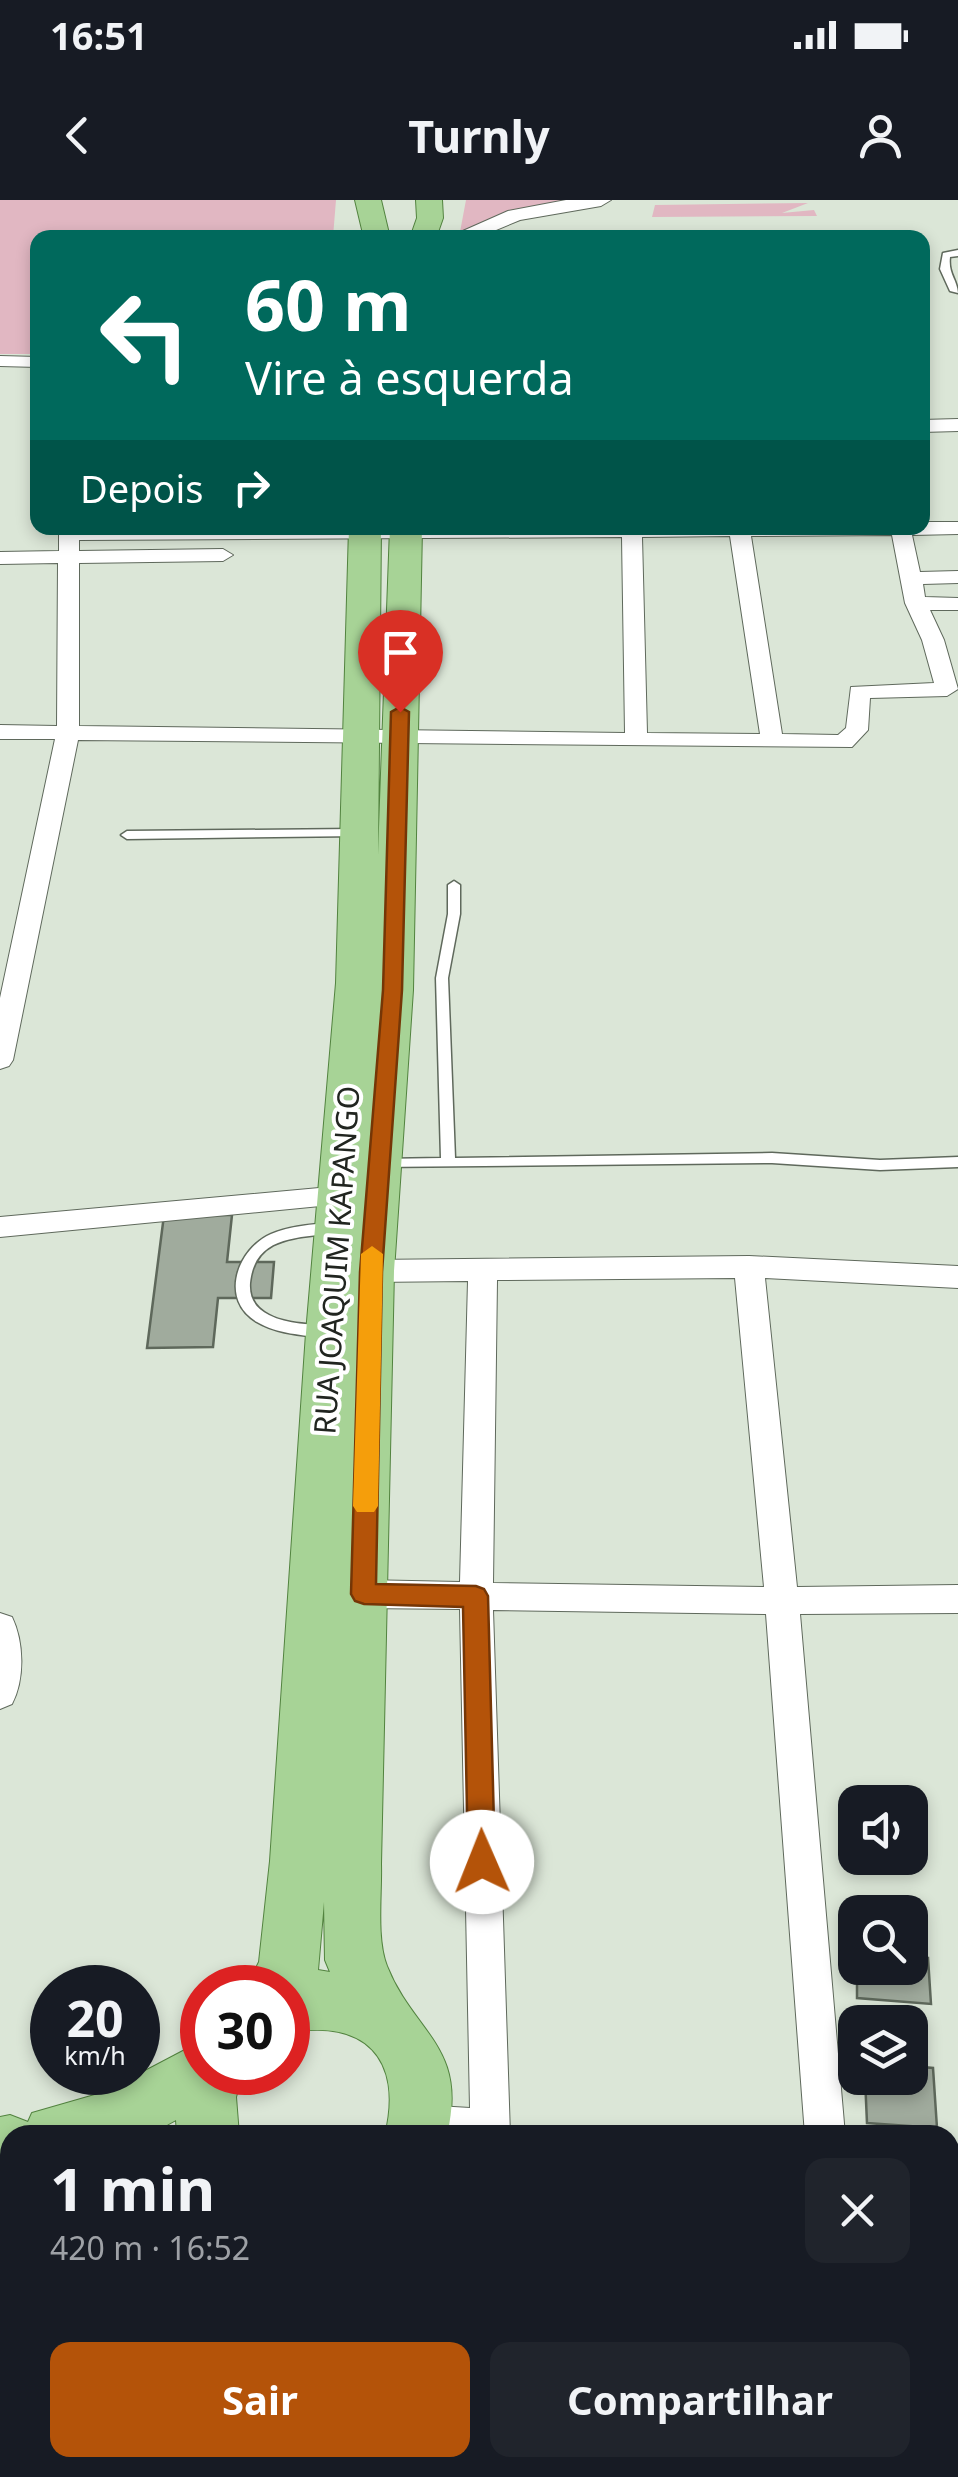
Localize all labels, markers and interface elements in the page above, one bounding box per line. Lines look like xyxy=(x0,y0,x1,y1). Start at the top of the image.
text: 16:51 xyxy=(50,9,148,61)
text: Turnly xyxy=(408,105,550,166)
icon: back xyxy=(50,108,105,163)
icon: person xyxy=(853,108,908,163)
text: 60 m xyxy=(245,256,412,352)
icon: left xyxy=(80,270,210,400)
text: Vire à esquerda xyxy=(245,347,574,408)
icon: right xyxy=(224,460,279,515)
text: Depois xyxy=(80,462,204,514)
pin xyxy=(358,610,443,713)
icon: arrive xyxy=(373,625,428,680)
street label: RUA JOAQUIM KAPANGO xyxy=(303,1084,369,1436)
map controls xyxy=(838,1785,928,2095)
button: sound xyxy=(838,1785,928,1875)
position arrow xyxy=(430,1810,534,1914)
button: search xyxy=(838,1895,928,1985)
speed limit sign: 30 xyxy=(180,1965,310,2095)
text: 20 xyxy=(66,1984,124,2052)
button: layers xyxy=(838,2005,928,2095)
text: km/h xyxy=(64,2038,126,2072)
text: 1 min xyxy=(50,2147,215,2229)
button: close xyxy=(805,2158,910,2263)
text: 420 m · 16:52 xyxy=(50,2226,250,2269)
button: Sair xyxy=(50,2342,470,2457)
button: Compartilhar xyxy=(490,2342,910,2457)

